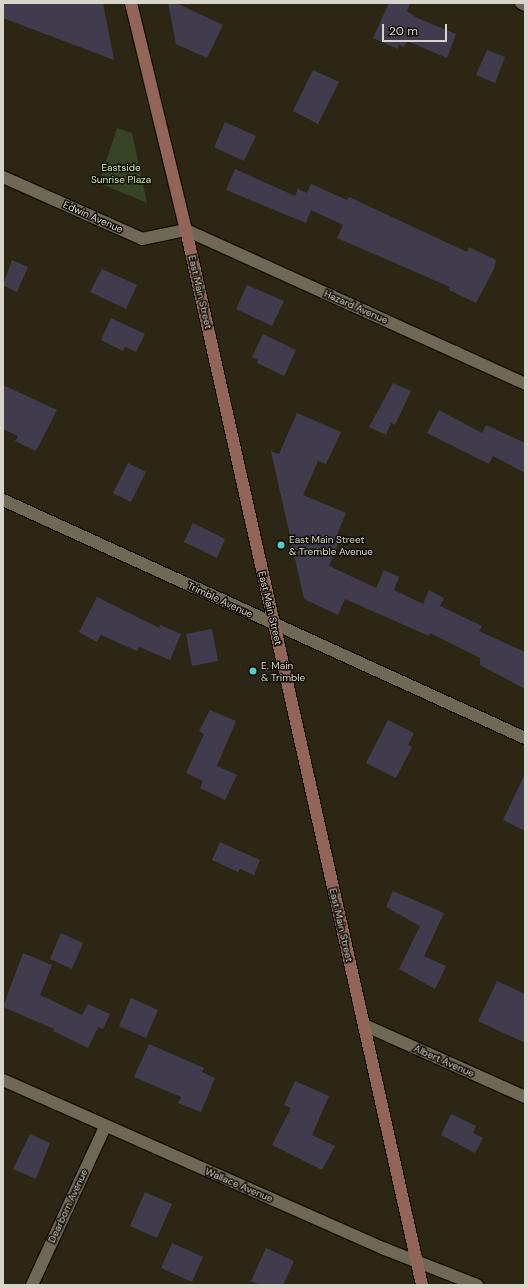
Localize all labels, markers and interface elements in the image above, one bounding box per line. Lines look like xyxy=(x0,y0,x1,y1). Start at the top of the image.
scale bar xyxy=(384,16,449,42)
text: 20 m xyxy=(389,23,418,39)
park label: Eastside Sunrise Plaza xyxy=(91,161,151,184)
street label: Edwin Avenue xyxy=(61,198,125,236)
street label: East Main Street xyxy=(186,254,214,330)
street label: Hazard Avenue xyxy=(322,288,390,326)
place label: East Main Street & Tremble Avenue xyxy=(289,533,373,556)
marker: East Main Street & Tremble Avenue xyxy=(276,540,286,550)
street label: East Main Street xyxy=(256,570,284,646)
street label: Trimble Avenue xyxy=(185,580,255,620)
place label: E. Main & Trimble xyxy=(261,659,305,682)
marker: E. Main & Trimble xyxy=(248,666,258,676)
street label: East Main Street xyxy=(327,887,355,963)
street label: Albert Avenue xyxy=(412,1042,476,1080)
street label: Wallace Avenue xyxy=(203,1165,275,1205)
street label: Dearborn Avenue xyxy=(46,1167,90,1245)

